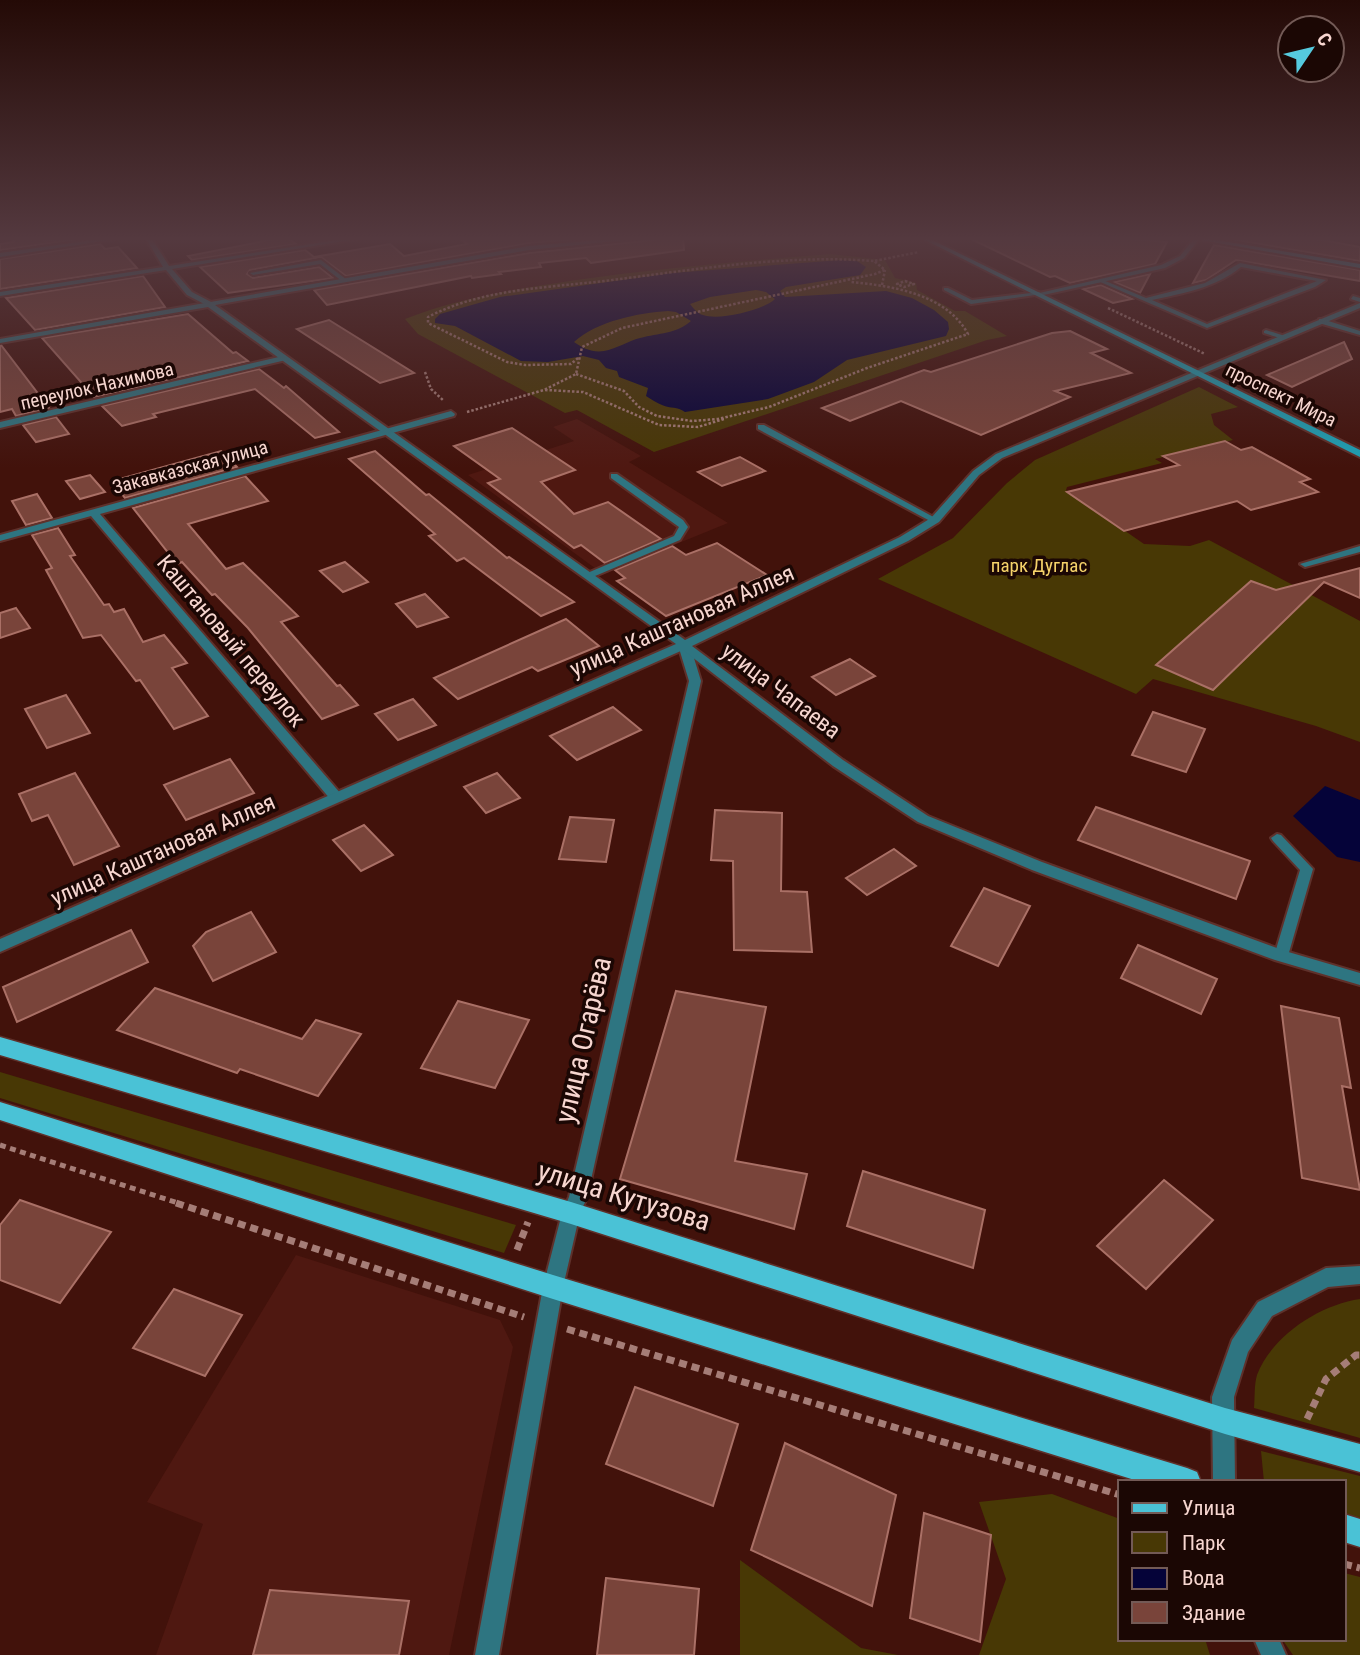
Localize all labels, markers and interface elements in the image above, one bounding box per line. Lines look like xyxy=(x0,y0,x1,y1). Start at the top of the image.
north arrow xyxy=(1276,14,1346,84)
text: С xyxy=(1312,29,1337,51)
street label: переулок Нахимова xyxy=(18,357,176,415)
street label: проспект Мира xyxy=(1222,358,1340,432)
street label: Закавказская улица xyxy=(110,435,270,499)
street label: Каштановый переулок xyxy=(151,550,311,732)
park label: парк Дуглас xyxy=(991,554,1087,577)
street label: улица Каштановая Аллея xyxy=(566,559,798,683)
street label: улица Чапаева xyxy=(716,638,846,744)
street label: улица Каштановая Аллея xyxy=(47,788,279,912)
street label: улица Огарёва xyxy=(548,954,618,1126)
street label: улица Кутузова xyxy=(534,1154,714,1238)
legend xyxy=(1118,1480,1346,1641)
text: Улица xyxy=(1182,1496,1235,1520)
text: Парк xyxy=(1182,1531,1226,1555)
text: Вода xyxy=(1182,1566,1225,1590)
text: Здание xyxy=(1182,1601,1246,1625)

